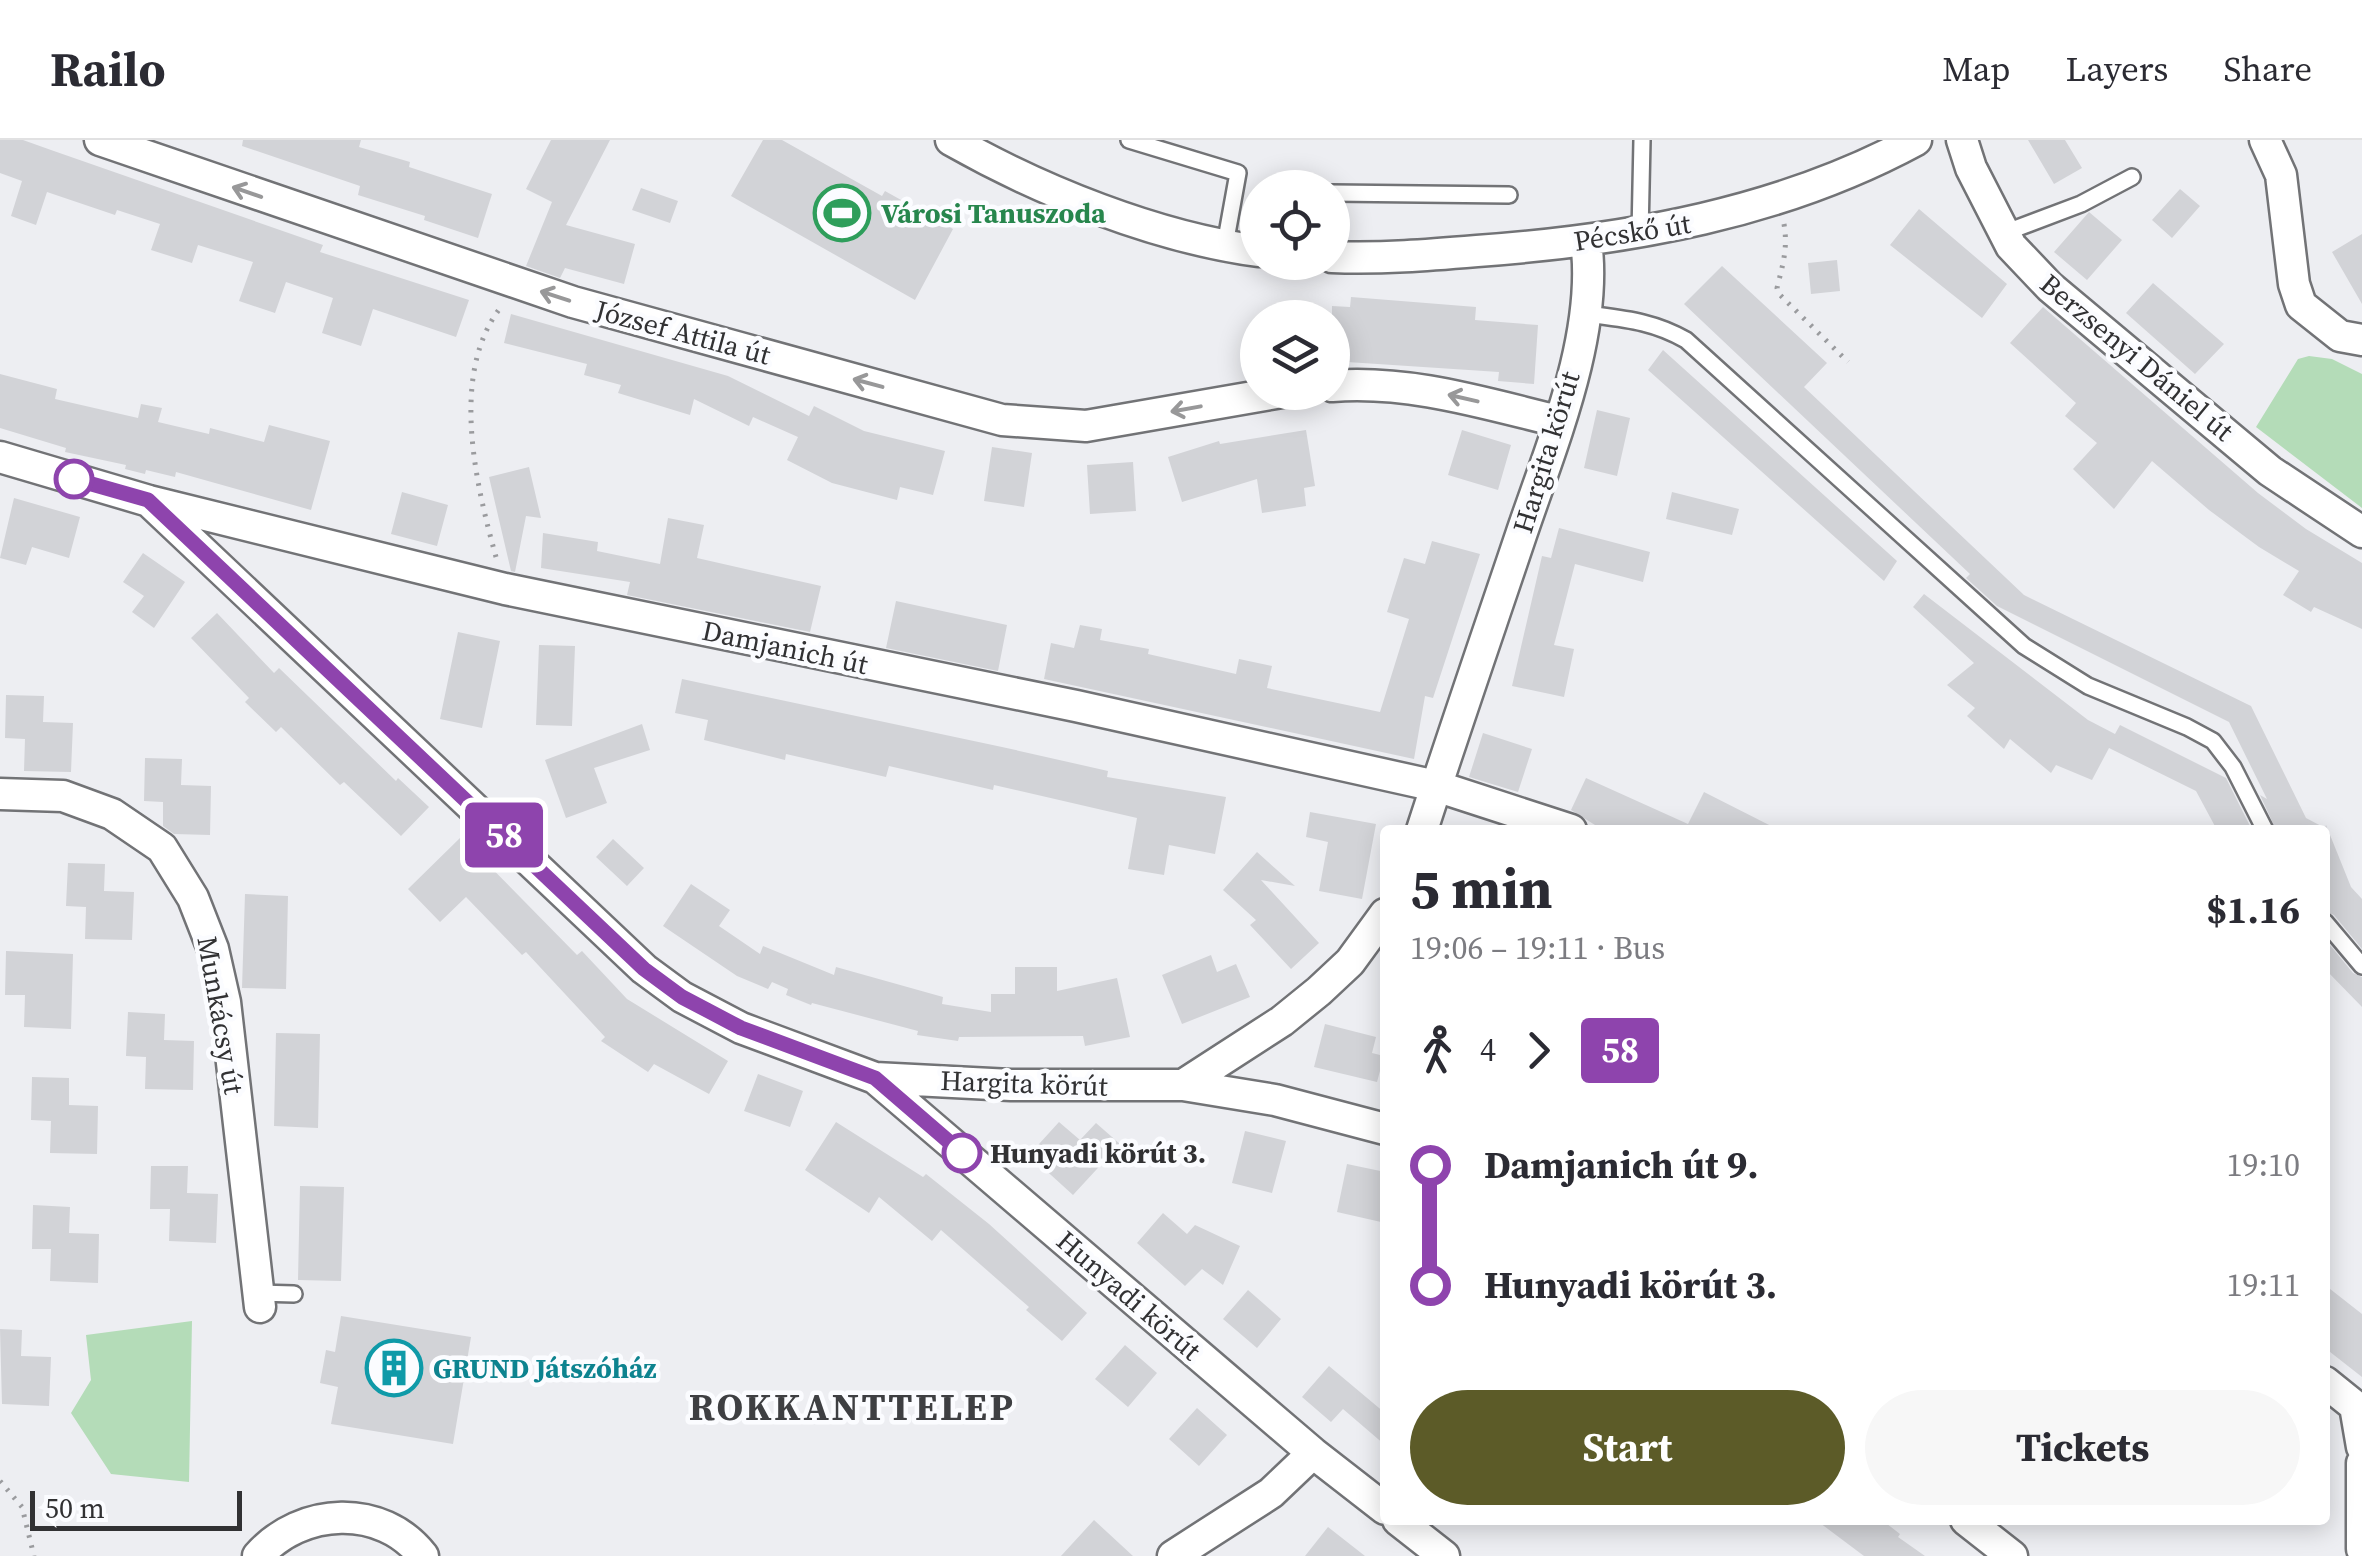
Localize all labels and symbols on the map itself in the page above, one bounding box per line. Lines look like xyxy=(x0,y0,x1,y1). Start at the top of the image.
one-way arrow xyxy=(232,181,263,199)
sports icon: Városi Tanuszoda xyxy=(812,183,872,243)
place label: Városi Tanuszoda xyxy=(881,194,1106,232)
street label: Pécskő út xyxy=(1571,204,1694,260)
street label: Berzsenyi Dániel út xyxy=(2032,265,2243,450)
one-way arrow xyxy=(540,285,571,303)
street label: József Attila út xyxy=(590,290,776,374)
street label: Hargita körút xyxy=(1503,366,1589,538)
one-way arrow xyxy=(853,372,884,391)
one-way arrow xyxy=(1448,388,1480,406)
one-way arrow xyxy=(1170,400,1203,419)
unlabelled marker xyxy=(55,460,93,498)
street label: Damjanich út xyxy=(699,611,872,683)
line badge: 58 xyxy=(459,802,549,868)
street label: Munkácsy út xyxy=(188,933,254,1098)
street label: Hargita körút xyxy=(940,1061,1109,1105)
marker: Hunyadi körút 3. xyxy=(943,1134,981,1172)
place label: Hunyadi körút 3. xyxy=(990,1134,1206,1172)
street label: Hunyadi körút xyxy=(1049,1222,1210,1369)
building icon: GRUND Játszóház xyxy=(364,1338,424,1398)
place label: GRUND Játszóház xyxy=(433,1349,657,1387)
district label: ROKKANTTELEP xyxy=(689,1381,1015,1433)
scale bar xyxy=(30,1486,242,1530)

